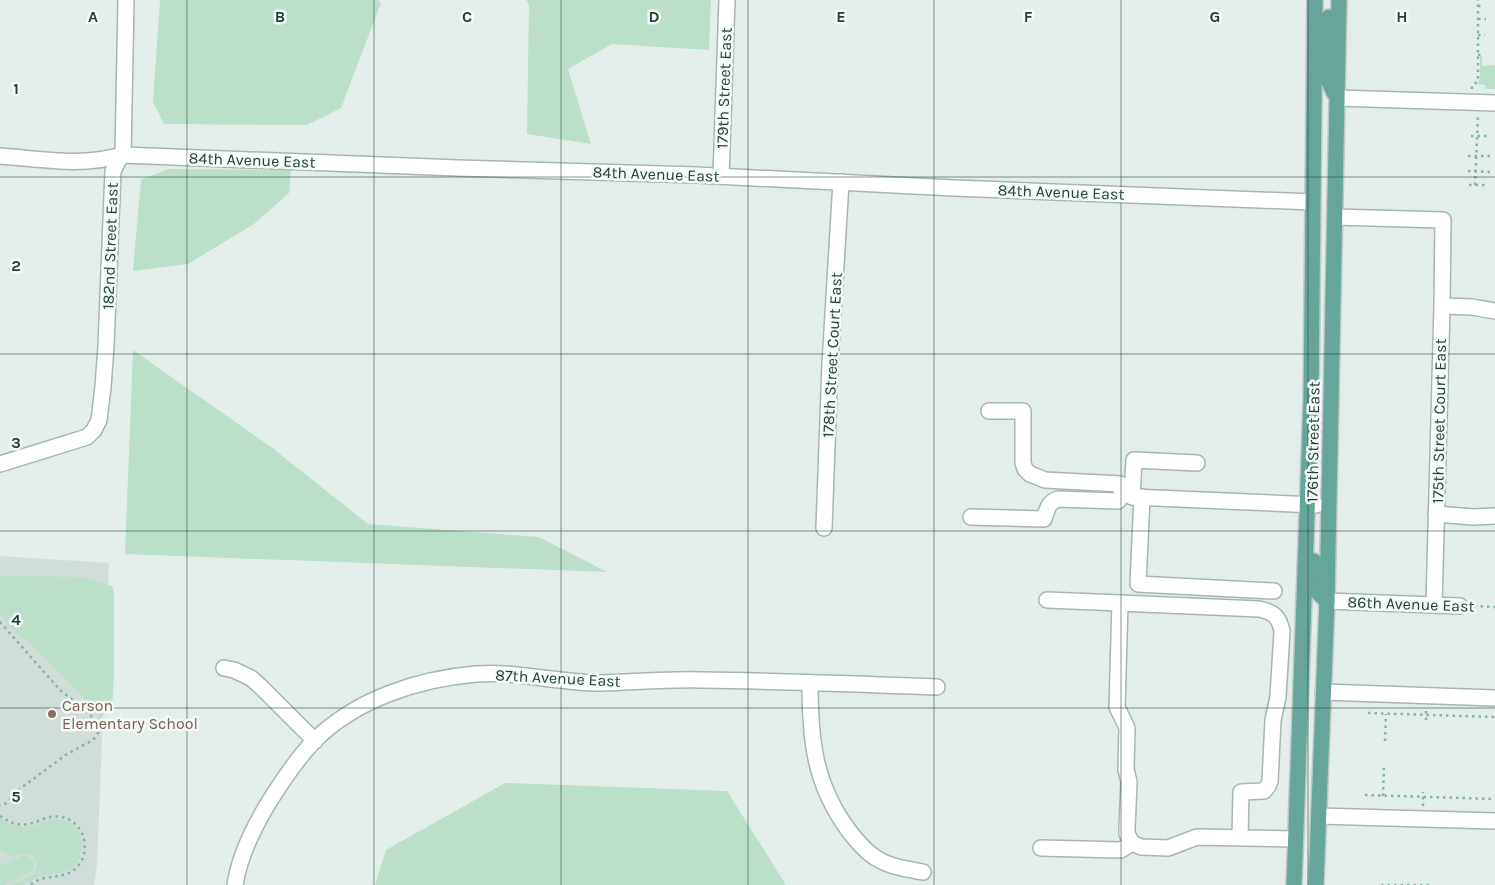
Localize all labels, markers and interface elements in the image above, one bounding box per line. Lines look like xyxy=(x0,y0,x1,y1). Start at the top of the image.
text: A xyxy=(88,7,98,26)
text: B xyxy=(275,7,285,26)
text: C xyxy=(462,7,472,26)
text: D xyxy=(649,7,660,26)
text: E xyxy=(836,7,846,26)
text: F xyxy=(1024,7,1033,26)
text: G xyxy=(1210,7,1220,26)
text: H xyxy=(1396,7,1408,26)
street label: 179th Street East xyxy=(712,27,736,149)
text: 1 xyxy=(13,79,19,98)
street label: 84th Avenue East xyxy=(188,148,316,172)
street label: 84th Avenue East xyxy=(592,162,720,186)
street label: 84th Avenue East xyxy=(997,180,1125,204)
street label: 182nd Street East xyxy=(98,182,122,310)
text: 2 xyxy=(11,256,21,275)
street label: 178th Street Court East xyxy=(818,272,846,438)
street label: 175th Street Court East xyxy=(1428,338,1450,504)
street label: 176th Street East xyxy=(1302,381,1324,503)
text: 3 xyxy=(11,433,21,452)
street label: 86th Avenue East xyxy=(1347,592,1475,616)
text: 4 xyxy=(11,610,21,629)
street label: 87th Avenue East xyxy=(495,665,621,691)
place label: Carson Elementary School xyxy=(62,696,198,733)
marker: Carson Elementary School xyxy=(46,708,58,720)
text: 5 xyxy=(11,787,21,806)

